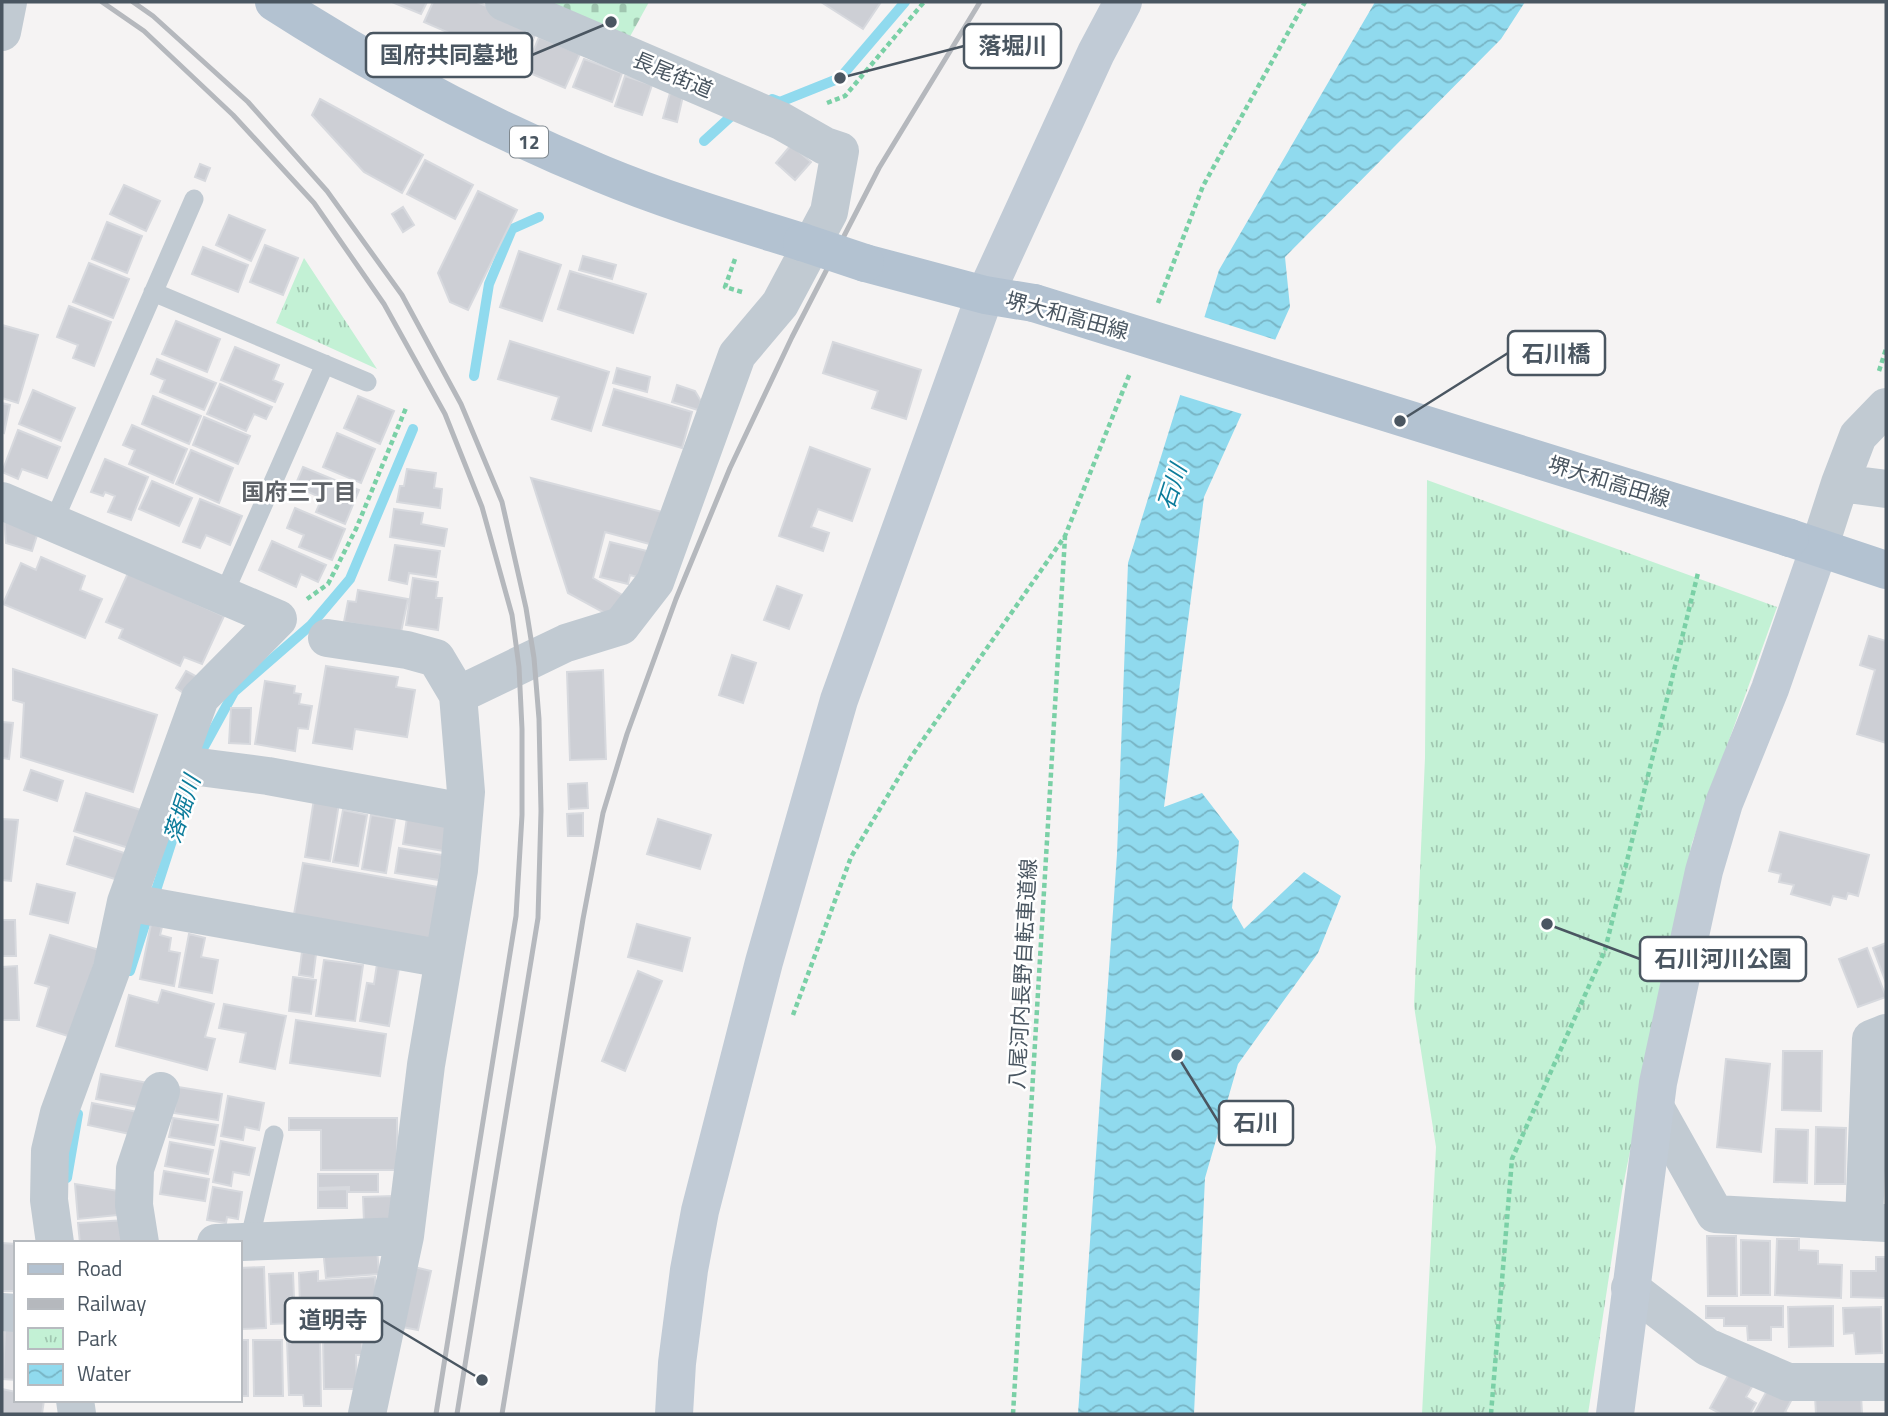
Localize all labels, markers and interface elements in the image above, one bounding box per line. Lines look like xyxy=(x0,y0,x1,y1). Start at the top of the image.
callout: 落堀川 xyxy=(964,24,1061,68)
text: 落堀川 xyxy=(979,28,1048,63)
callout: 国府共同墓地 xyxy=(366,33,532,77)
text: 国府共同墓地 xyxy=(380,37,518,72)
street label: 長尾街道 xyxy=(628,43,718,105)
road number: 12 xyxy=(510,126,548,158)
street label: 堺大和高田線 xyxy=(1002,283,1132,347)
callout: 石川橋 xyxy=(1508,331,1605,375)
text: 石川橋 xyxy=(1522,336,1591,371)
street label: 堺大和高田線 xyxy=(1544,447,1674,515)
water label: 石川 xyxy=(1148,457,1196,514)
district label: 国府三丁目 xyxy=(242,474,357,509)
water label: 落堀川 xyxy=(154,768,210,847)
street label: 八尾河内長野自転車道線 xyxy=(1000,858,1044,1090)
callout: 石川河川公園 xyxy=(1640,937,1806,981)
text: 石川河川公園 xyxy=(1654,941,1792,976)
callout: 石川 xyxy=(1219,1101,1293,1145)
text: 石川 xyxy=(1233,1105,1279,1140)
legend xyxy=(14,1241,242,1402)
text: Road xyxy=(77,1252,122,1284)
text: Railway xyxy=(77,1287,146,1319)
callout: 道明寺 xyxy=(285,1298,382,1342)
text: 道明寺 xyxy=(299,1302,368,1337)
text: Park xyxy=(77,1322,117,1354)
text: Water xyxy=(77,1357,131,1389)

